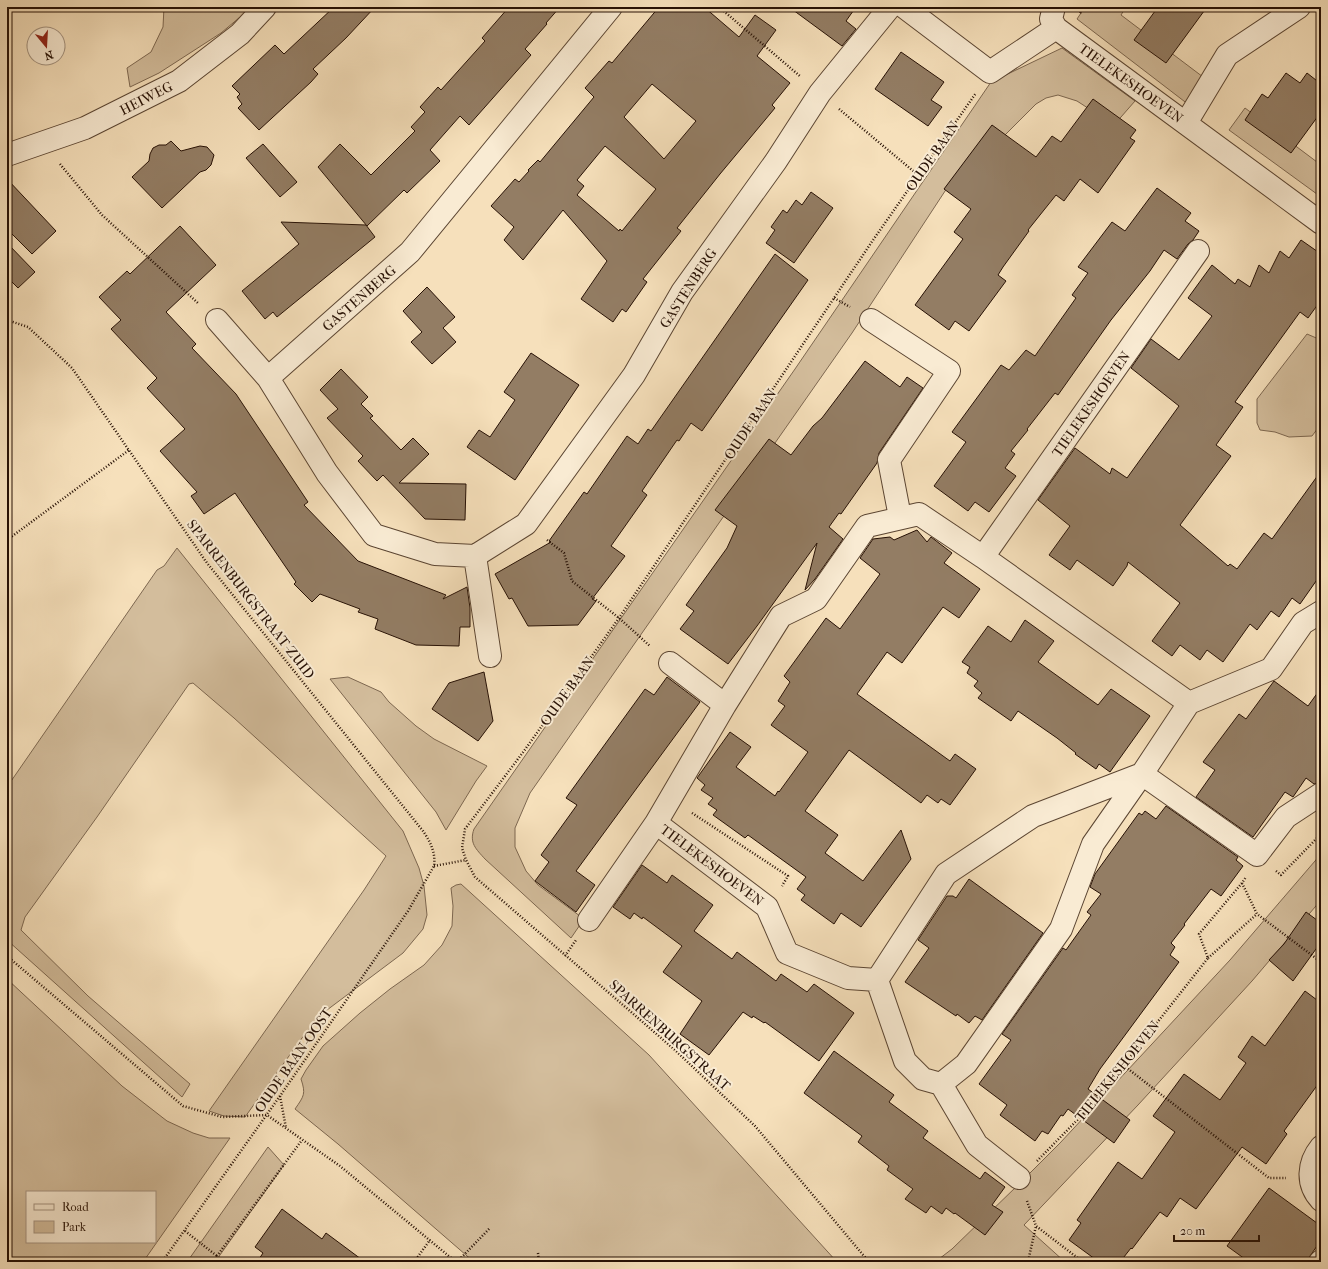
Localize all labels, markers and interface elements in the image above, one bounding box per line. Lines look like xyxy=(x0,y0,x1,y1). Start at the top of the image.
north arrow xyxy=(26,26,66,66)
street label: TIELEKESHOEVEN xyxy=(1075,40,1187,127)
text: N xyxy=(42,48,55,63)
street label: HEIWEG xyxy=(117,78,176,119)
street label: OUDE BAAN xyxy=(902,118,963,195)
street label: GASTENBERG xyxy=(656,245,721,332)
street label: GASTENBERG xyxy=(319,262,400,335)
street label: TIELEKESHOEVEN xyxy=(1049,348,1134,460)
street label: OUDE BAAN xyxy=(721,385,781,463)
street label: SPARRENBURGSTRAAT-ZUID xyxy=(183,516,318,683)
street label: OUDE BAAN xyxy=(536,653,599,729)
street label: TIELEKESHOEVEN xyxy=(657,821,767,910)
street label: SPARRENBURGSTRAAT xyxy=(606,976,734,1095)
street label: OUDE BAAN-OOST xyxy=(251,1004,336,1116)
street label: TIELEKESHOEVEN xyxy=(1071,1017,1164,1125)
legend xyxy=(26,1191,156,1243)
text: Road xyxy=(62,1200,89,1214)
scale bar xyxy=(1174,1217,1259,1243)
text: Park xyxy=(62,1220,87,1234)
text: 20 m xyxy=(1180,1224,1205,1238)

